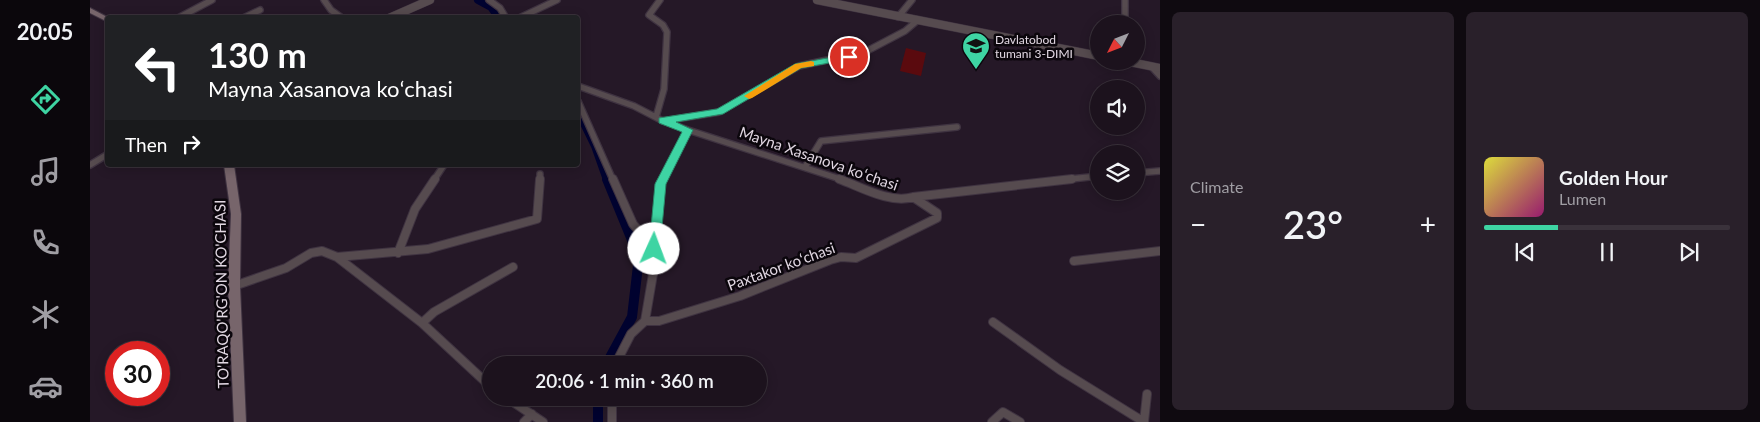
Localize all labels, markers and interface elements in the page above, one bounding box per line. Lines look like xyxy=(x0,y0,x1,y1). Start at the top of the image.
north arrow xyxy=(1090,15,1145,70)
map controls xyxy=(1090,15,1145,200)
text: 20:05 xyxy=(17,18,73,45)
school or university icon: Davlatobod tumani 3-DIMI xyxy=(961,31,991,70)
place label: Davlatobod tumani 3-DIMI xyxy=(995,32,1073,61)
text: 130 m xyxy=(208,33,307,75)
icon: left xyxy=(125,35,190,100)
pin xyxy=(828,36,870,78)
icon: arrive xyxy=(835,43,863,71)
text: Mayna Xasanova koʻchasi xyxy=(208,75,453,102)
button: sound xyxy=(1090,80,1145,135)
icon: directions xyxy=(28,82,63,117)
street label: Mayna Xasanova koʻchasi xyxy=(737,122,901,194)
icon: right xyxy=(177,130,205,158)
text: Then xyxy=(125,133,167,156)
button: layers xyxy=(1090,145,1145,200)
icon: music xyxy=(28,154,63,189)
text: Golden Hour xyxy=(1559,166,1668,189)
text: Climate xyxy=(1190,177,1243,196)
text: Lumen xyxy=(1559,189,1606,208)
street label: TO'RAQO'RG'ON KO'CHASI xyxy=(210,199,232,389)
text: 23° xyxy=(1283,201,1343,247)
text: − xyxy=(1190,207,1206,241)
text: + xyxy=(1420,207,1436,241)
position arrow xyxy=(627,222,679,274)
icon: phone xyxy=(28,225,63,260)
street label: Paxtakor koʻchasi xyxy=(725,238,837,294)
icon: previous xyxy=(1511,238,1539,266)
icon: pause xyxy=(1593,238,1621,266)
icon: next xyxy=(1675,238,1703,266)
icon: climate xyxy=(28,297,63,332)
speed limit sign: 30 xyxy=(105,341,170,406)
icon: car xyxy=(28,369,63,404)
text: 20:06 · 1 min · 360 m xyxy=(535,369,714,392)

